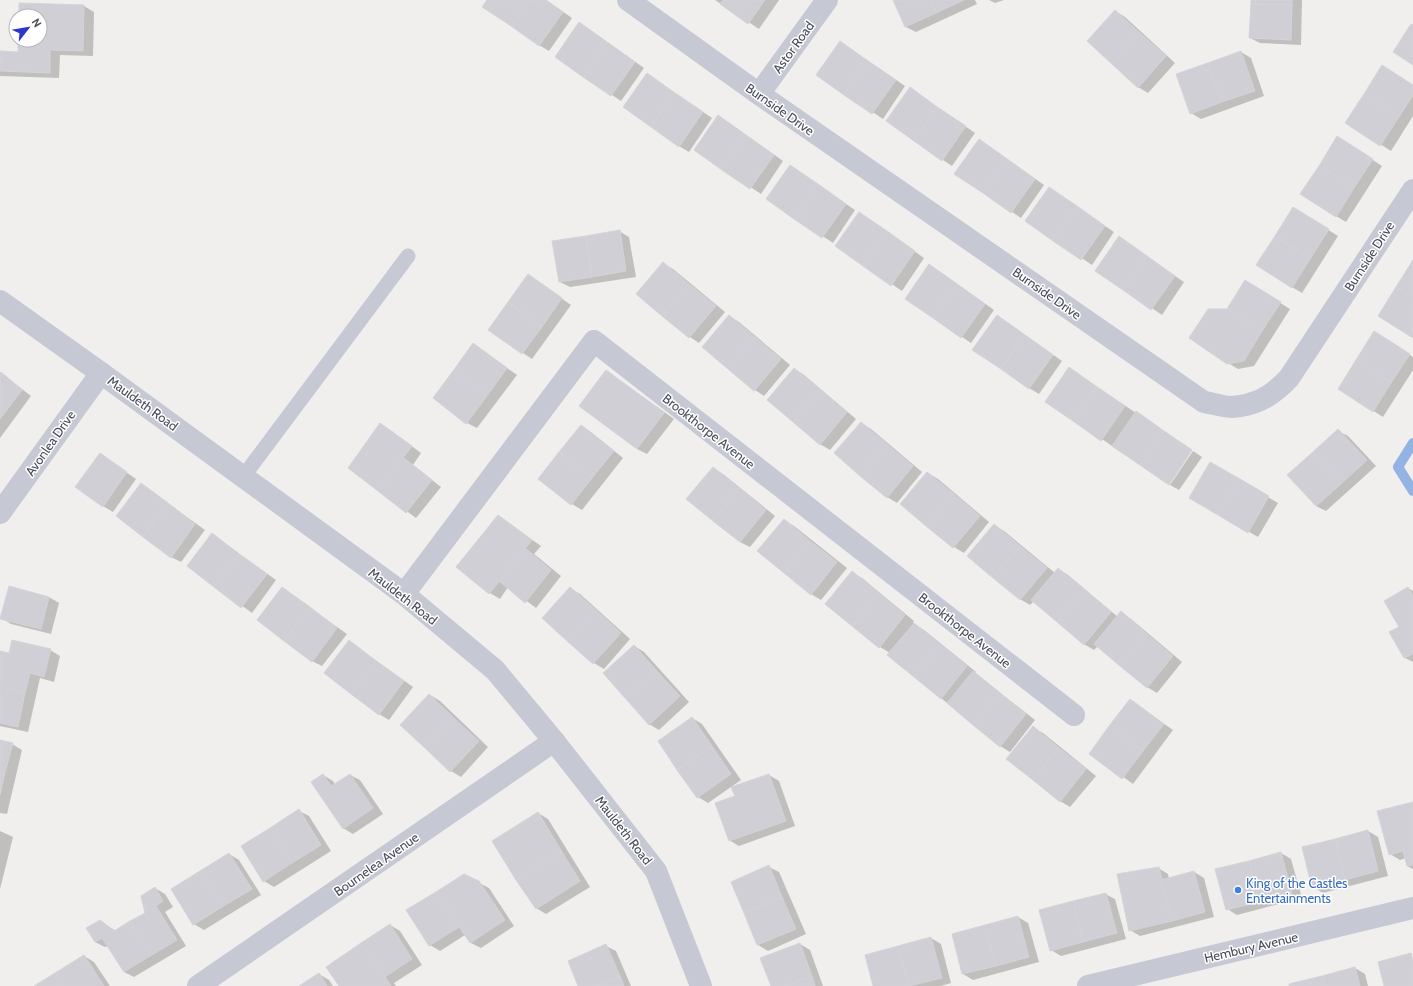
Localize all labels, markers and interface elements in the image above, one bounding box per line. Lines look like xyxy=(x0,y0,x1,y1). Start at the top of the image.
north arrow xyxy=(8,8,48,48)
text: N xyxy=(29,16,45,30)
street label: Astor Road xyxy=(769,18,817,76)
street label: Burnside Drive xyxy=(743,80,818,139)
street label: Burnside Drive xyxy=(1341,218,1398,294)
street label: Burnside Drive xyxy=(1010,264,1085,323)
street label: Mauldeth Road xyxy=(105,372,181,434)
street label: Brookthorpe Avenue xyxy=(660,390,759,472)
street label: Avonlea Drive xyxy=(22,407,79,479)
street label: Mauldeth Road xyxy=(365,564,441,628)
street label: Brookthorpe Avenue xyxy=(916,589,1015,671)
street label: Mauldeth Road xyxy=(592,792,656,868)
street label: Bournelea Avenue xyxy=(331,829,422,899)
place label: King of the Castles Entertainments xyxy=(1246,875,1348,906)
marker: King of the Castles Entertainments xyxy=(1233,885,1243,895)
street label: Hembury Avenue xyxy=(1202,928,1300,966)

